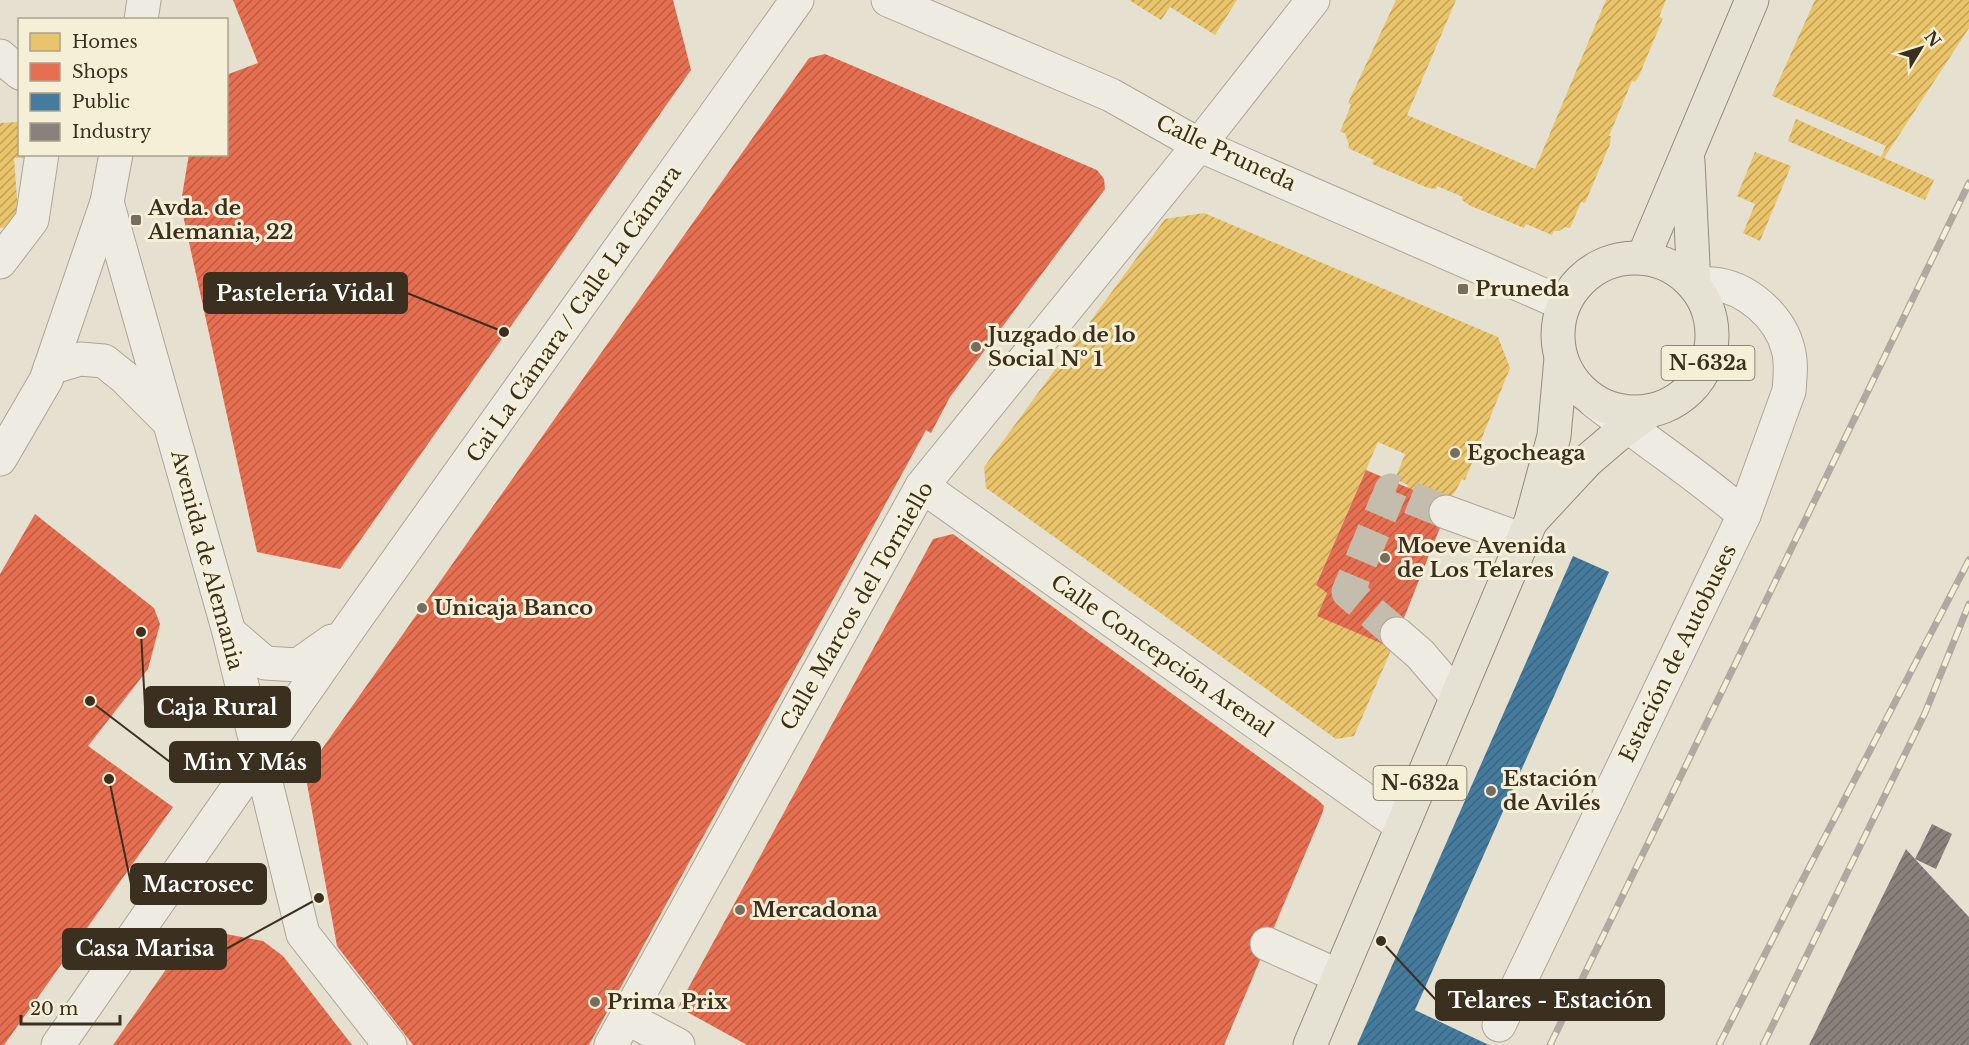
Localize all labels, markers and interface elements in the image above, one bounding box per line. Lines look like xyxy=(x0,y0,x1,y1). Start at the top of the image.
legend xyxy=(18,18,228,156)
north arrow xyxy=(1891,18,1951,78)
text: N xyxy=(1920,27,1945,51)
text: Homes xyxy=(72,31,138,53)
text: Shops xyxy=(72,61,128,83)
text: Public xyxy=(72,91,130,113)
street label: Calle Pruneda xyxy=(1152,109,1300,197)
text: Industry xyxy=(72,121,152,143)
street label: Cai La Cámara / Calle La Cámara xyxy=(461,160,687,467)
place label: Avda. de Alemania, 22 xyxy=(147,195,293,245)
marker: Avda. de Alemania, 22 xyxy=(129,213,143,227)
callout: Pastelería Vidal xyxy=(204,273,407,313)
place label: Pruneda xyxy=(1475,276,1570,302)
text: Pastelería Vidal xyxy=(216,280,394,307)
marker: Pruneda xyxy=(1456,282,1470,296)
place label: Juzgado de lo Social Nº 1 xyxy=(984,322,1136,372)
marker: Juzgado de lo Social Nº 1 xyxy=(969,340,983,354)
road number: N-632a xyxy=(1662,346,1754,380)
place label: Egocheaga xyxy=(1467,440,1586,466)
street label: Avenida de Alemania xyxy=(165,446,249,673)
marker: Egocheaga xyxy=(1448,446,1462,460)
street label: Calle Marcos del Torniello xyxy=(775,477,939,735)
place label: Moeve Avenida de Los Telares xyxy=(1397,533,1566,583)
street label: Estación de Autobuses xyxy=(1614,540,1742,766)
marker: Moeve Avenida de Los Telares xyxy=(1378,551,1392,565)
street label: Calle Concepción Arenal xyxy=(1046,569,1278,743)
place label: Unicaja Banco xyxy=(434,595,593,621)
marker: Unicaja Banco xyxy=(415,601,429,615)
callout: Caja Rural xyxy=(145,687,290,727)
text: Caja Rural xyxy=(156,694,278,721)
callout: Min Y Más xyxy=(170,742,320,782)
text: Min Y Más xyxy=(183,749,307,776)
road number: N-632a xyxy=(1374,766,1466,800)
place label: Estación de Avilés xyxy=(1503,766,1601,816)
marker: Estación de Avilés xyxy=(1484,784,1498,798)
callout: Macrosec xyxy=(131,864,266,904)
text: Macrosec xyxy=(142,871,254,898)
place label: Mercadona xyxy=(752,897,878,923)
marker: Mercadona xyxy=(733,903,747,917)
callout: Casa Marisa xyxy=(63,929,226,969)
text: Casa Marisa xyxy=(75,935,215,962)
callout: Telares - Estación xyxy=(1436,980,1664,1020)
text: Telares - Estación xyxy=(1448,987,1652,1014)
scale bar xyxy=(21,988,120,1026)
place label: Prima Prix xyxy=(607,989,728,1015)
marker: Prima Prix xyxy=(588,995,602,1009)
text: 20 m xyxy=(30,998,78,1020)

